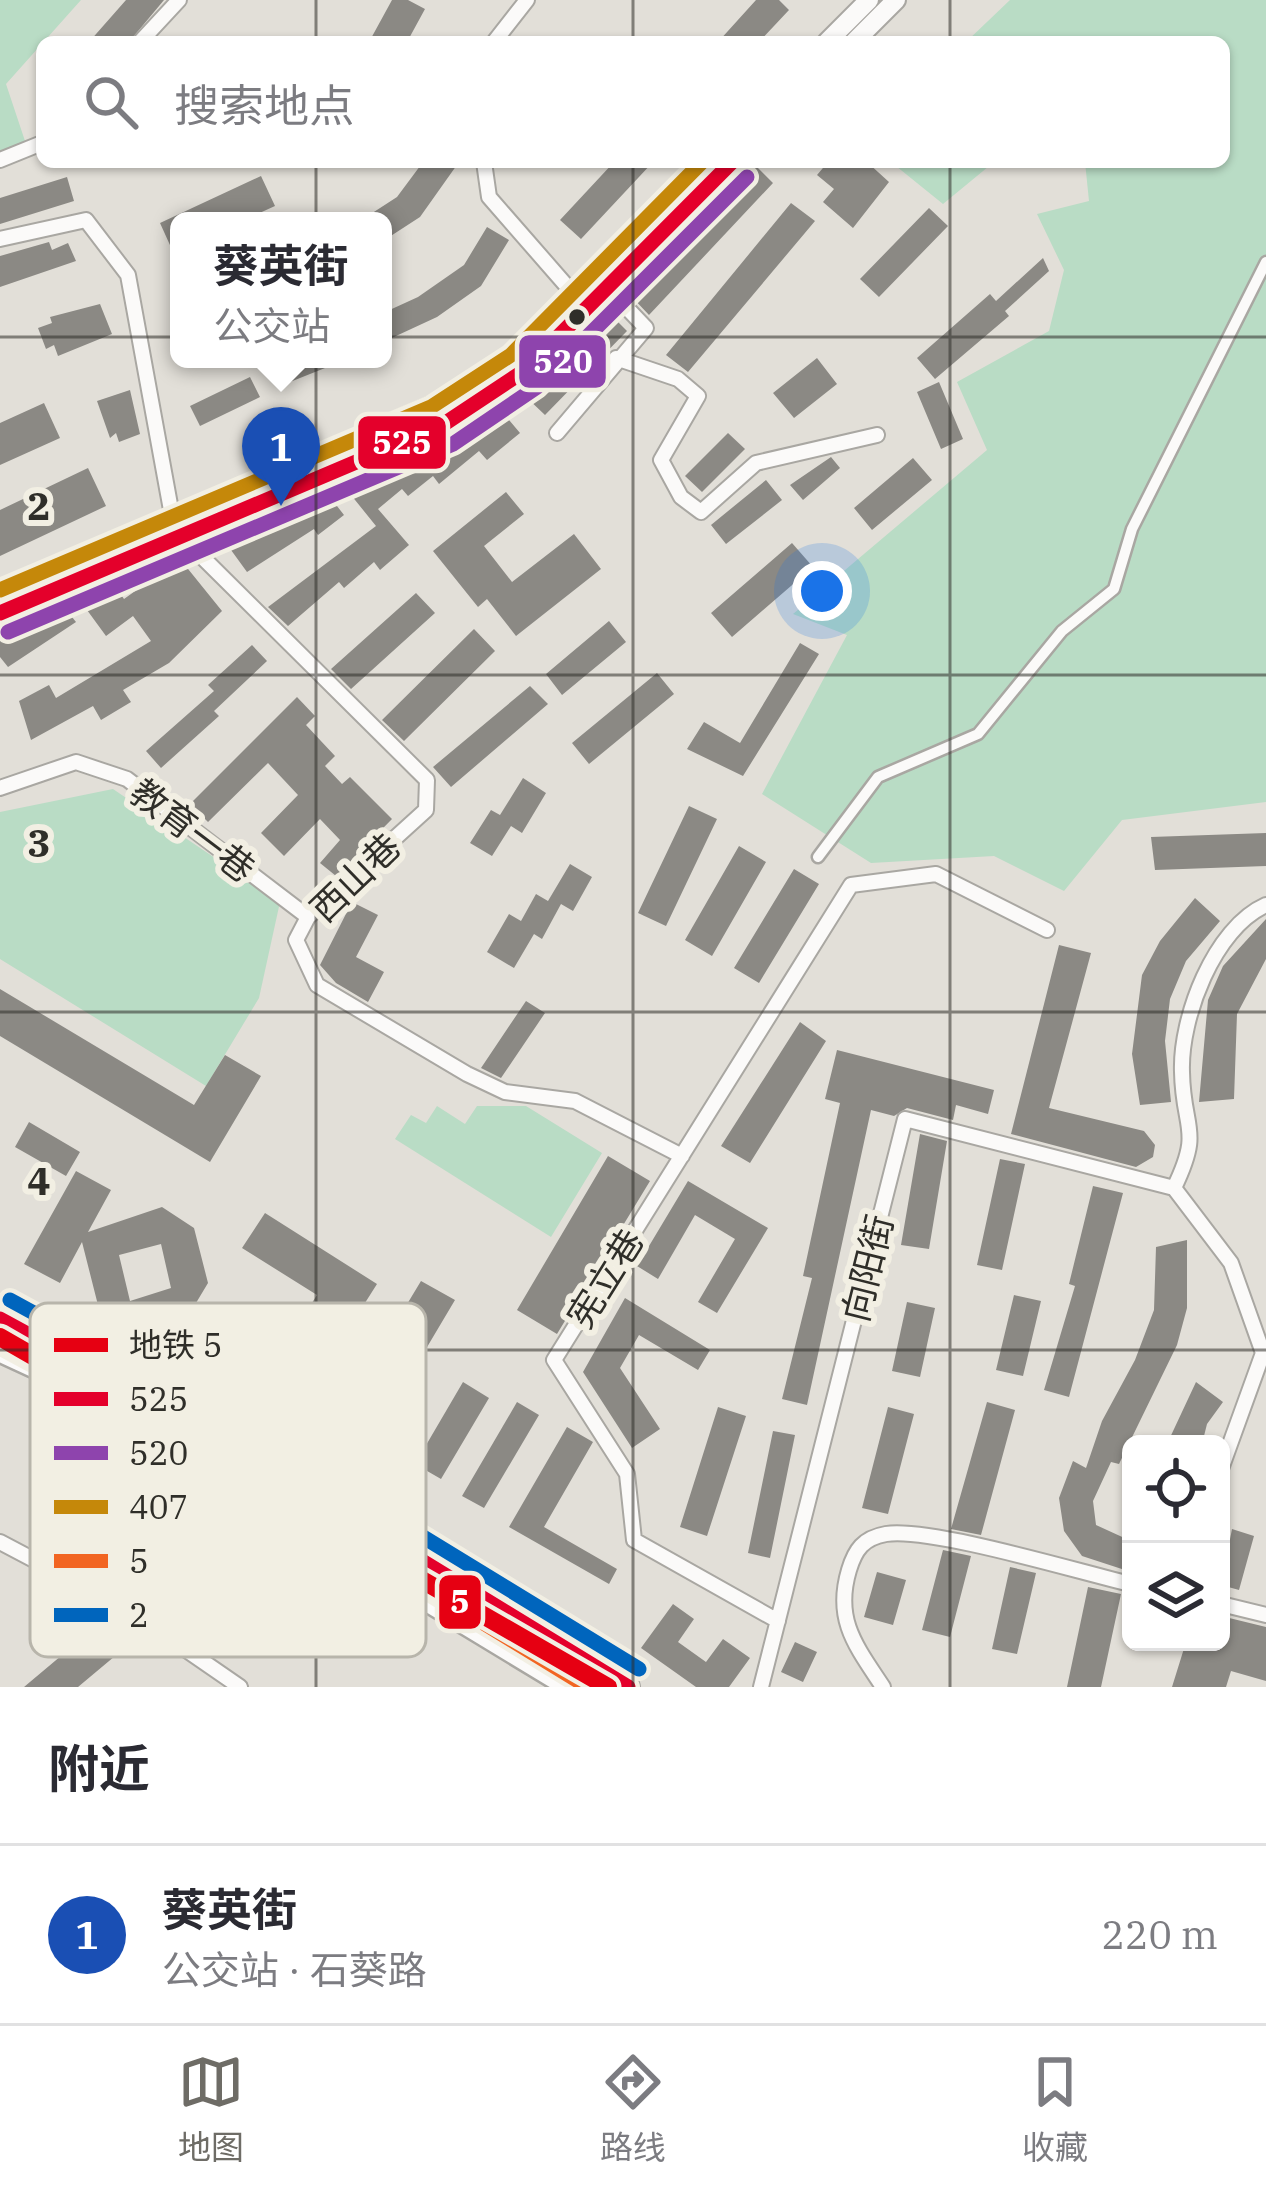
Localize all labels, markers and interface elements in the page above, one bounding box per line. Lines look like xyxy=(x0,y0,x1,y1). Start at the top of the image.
search box xyxy=(36,36,1230,168)
icon: search xyxy=(78,69,144,135)
text: 搜索地点 xyxy=(174,76,354,134)
popup xyxy=(170,212,392,368)
text: 葵英街 xyxy=(213,236,349,294)
text: 公交站 xyxy=(213,300,331,351)
unlabelled marker xyxy=(566,306,588,328)
line badge: 520 xyxy=(517,333,608,390)
text: 520 xyxy=(533,339,593,382)
pin: 1 xyxy=(242,407,320,506)
line badge: 525 xyxy=(356,414,448,471)
text: 525 xyxy=(372,420,432,463)
text: 2 xyxy=(27,480,51,531)
your location xyxy=(792,561,852,621)
street label: 教育一巷 xyxy=(121,768,265,892)
text: 3 xyxy=(27,817,51,868)
street label: 西山巷 xyxy=(300,823,410,931)
text: 4 xyxy=(27,1155,51,1206)
street label: 向阳街 xyxy=(831,1210,903,1326)
street label: 宪立巷 xyxy=(556,1220,654,1336)
legend xyxy=(30,1303,426,1657)
text: 地铁 5 xyxy=(129,1323,222,1366)
text: 525 xyxy=(129,1377,188,1420)
text: 520 xyxy=(129,1431,188,1474)
map controls xyxy=(1122,1435,1230,1651)
button: locate xyxy=(1122,1435,1230,1543)
text: 407 xyxy=(129,1485,188,1528)
text: 5 xyxy=(129,1539,149,1582)
button: layers xyxy=(1122,1543,1230,1651)
line badge: 5 xyxy=(437,1573,483,1631)
text: 5 xyxy=(450,1579,470,1622)
text: 2 xyxy=(129,1593,149,1636)
text: 附近 xyxy=(48,1735,150,1801)
text: 葵英街 xyxy=(162,1880,297,1938)
text: 1 xyxy=(75,1909,99,1960)
text: 220 m xyxy=(1102,1909,1218,1960)
text: 公交站 · 石葵路 xyxy=(162,1944,427,1995)
tab: 地图 xyxy=(178,2049,244,2169)
tab: 路线 xyxy=(600,2049,666,2169)
tab: 收藏 xyxy=(1022,2049,1088,2169)

